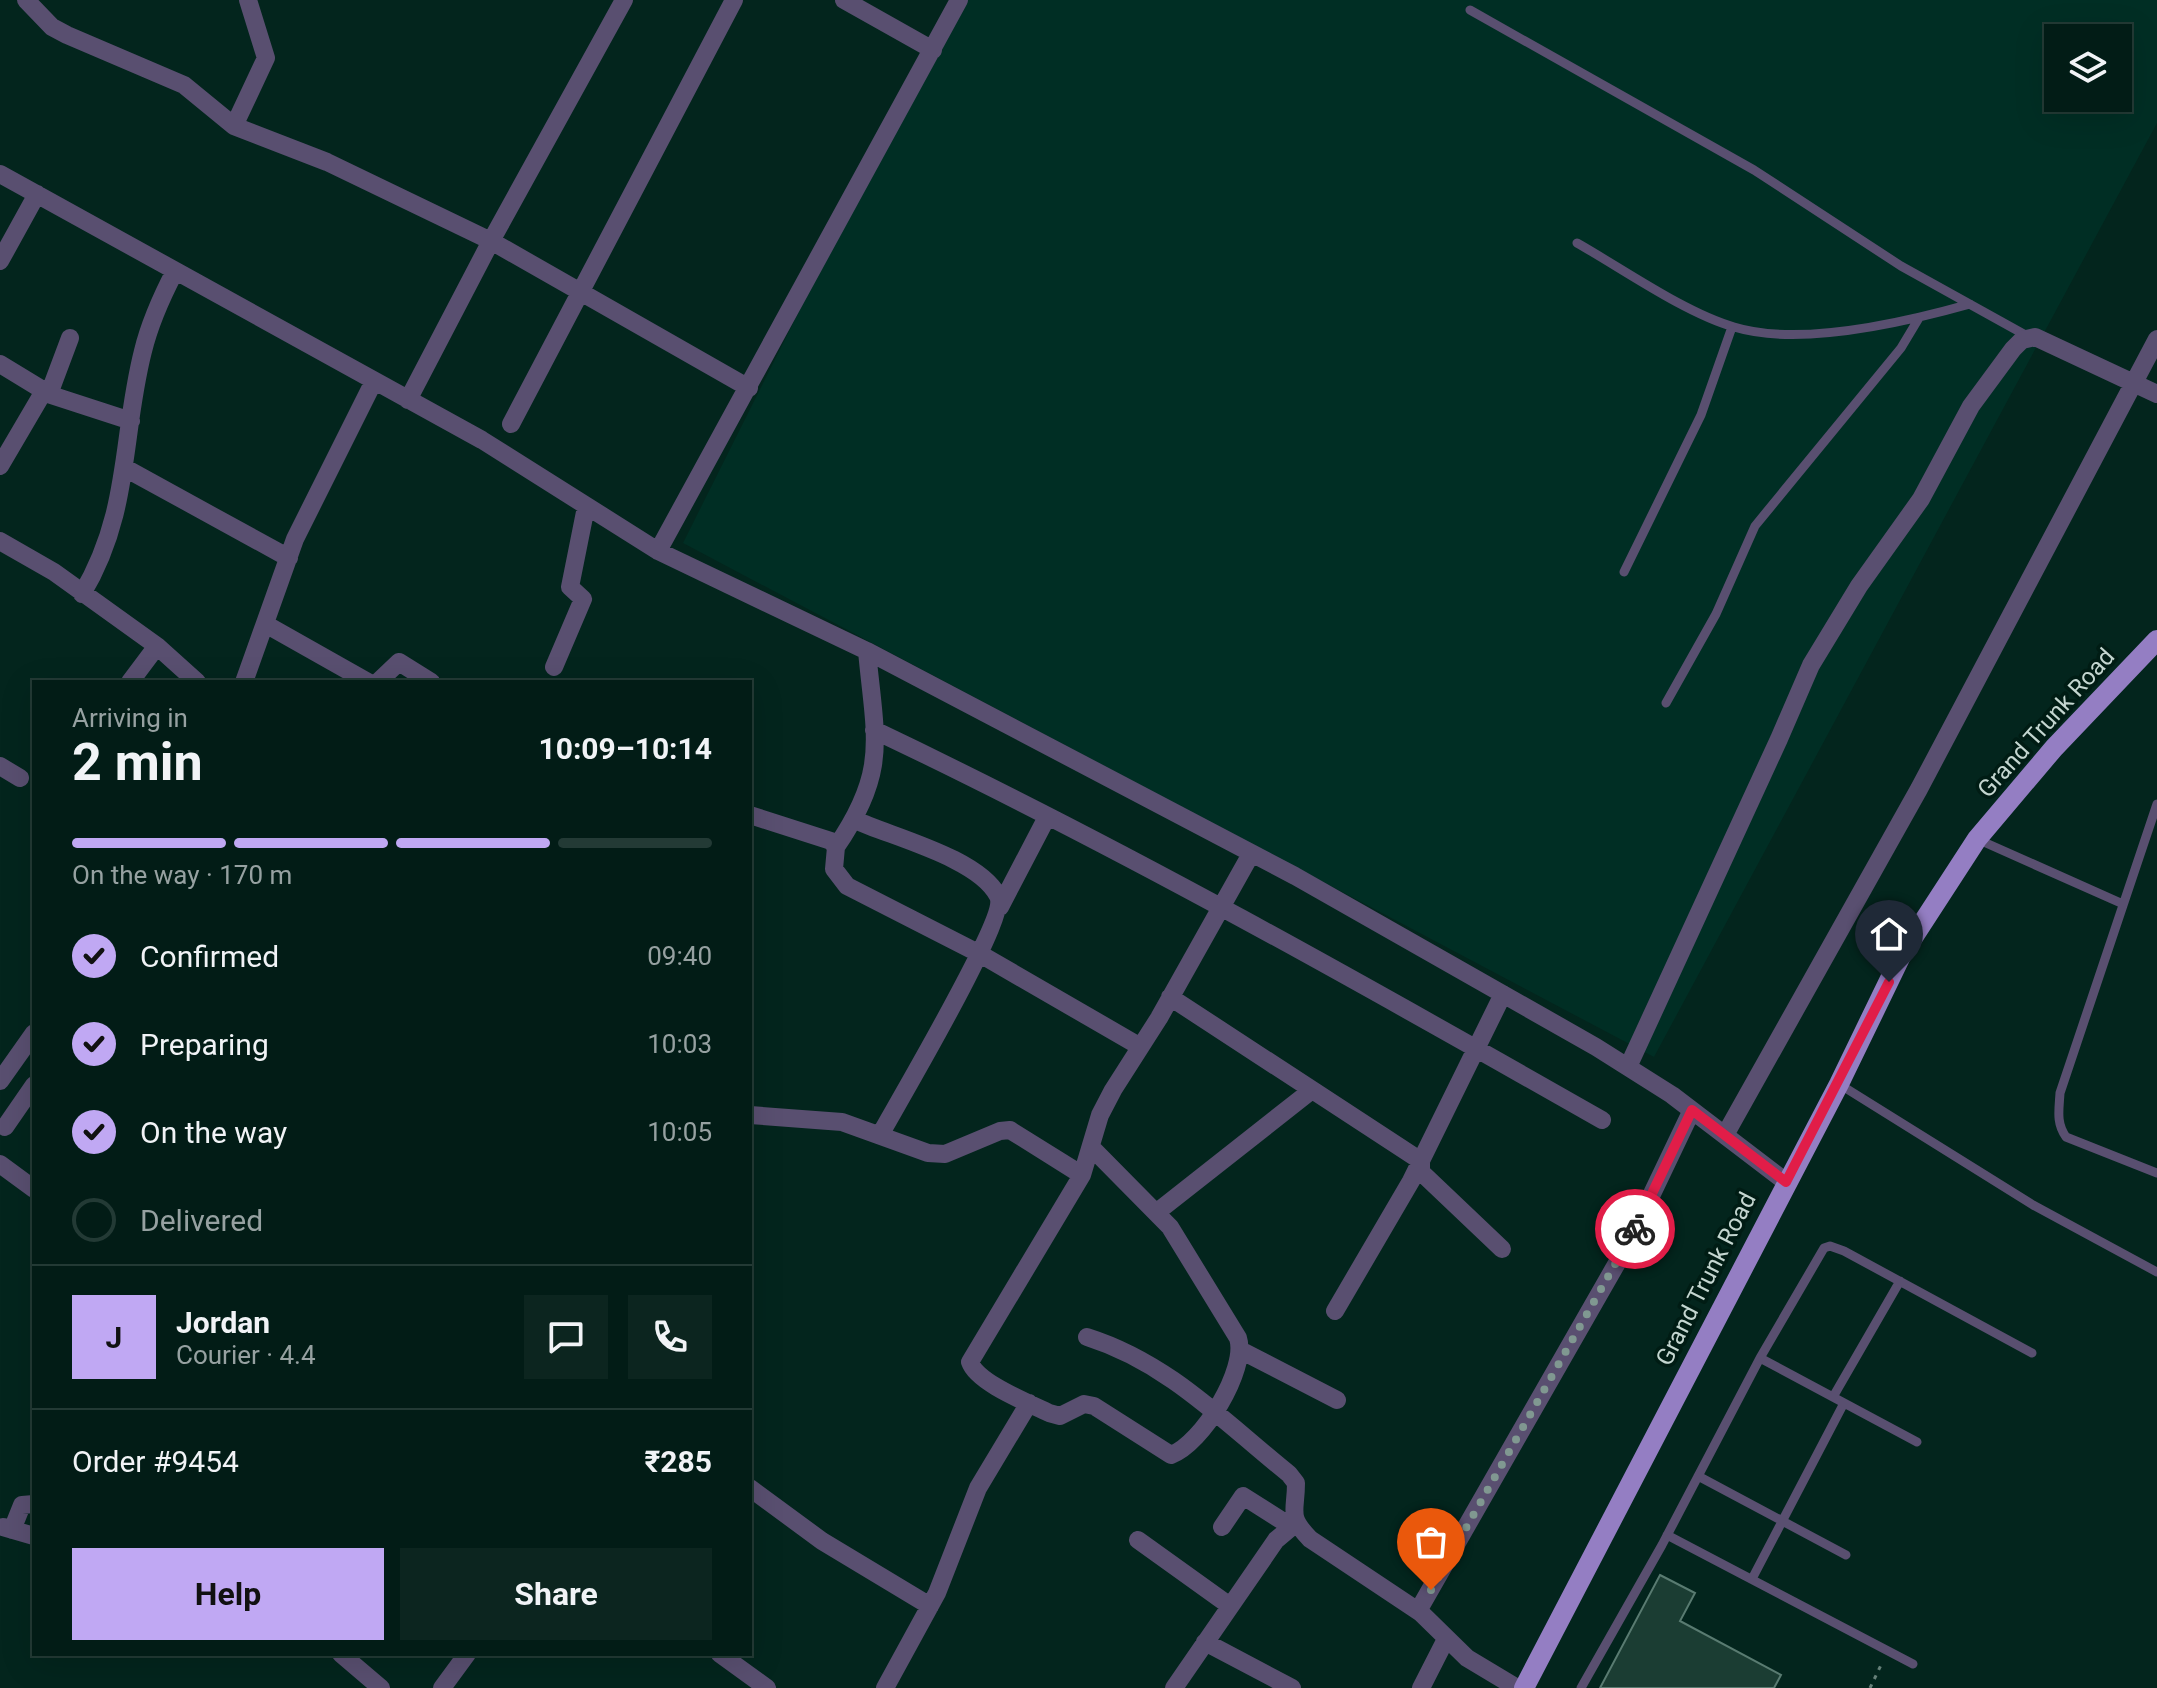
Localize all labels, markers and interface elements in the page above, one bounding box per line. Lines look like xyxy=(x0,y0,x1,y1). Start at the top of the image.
map controls xyxy=(2044,24,2132,112)
button: layers xyxy=(2044,24,2132,112)
street label: Grand Trunk Road xyxy=(1972,643,2120,803)
text: Arriving in xyxy=(72,703,188,733)
text: 10:09–10:14 xyxy=(538,731,712,766)
text: 2 min xyxy=(72,732,203,793)
text: On the way · 170 m xyxy=(72,860,292,890)
pin xyxy=(1855,900,1923,982)
icon: home xyxy=(1867,912,1911,956)
icon: check xyxy=(72,934,116,978)
text: Confirmed xyxy=(140,939,279,974)
text: 09:40 xyxy=(647,941,712,971)
icon: check xyxy=(72,1022,116,1066)
text: Preparing xyxy=(140,1027,269,1062)
text: 10:03 xyxy=(647,1029,712,1059)
icon: check xyxy=(72,1110,116,1154)
text: On the way xyxy=(140,1115,287,1150)
text: 10:05 xyxy=(647,1117,712,1147)
street label: Grand Trunk Road xyxy=(1650,1188,1762,1370)
courier xyxy=(1595,1189,1675,1269)
text: Delivered xyxy=(140,1203,263,1238)
icon: bike xyxy=(1613,1207,1657,1251)
button: chat xyxy=(524,1295,608,1379)
button: phone xyxy=(628,1295,712,1379)
text: Jordan xyxy=(176,1305,270,1340)
text: J xyxy=(106,1320,122,1355)
text: Courier · 4.4 xyxy=(176,1340,316,1370)
text: Order #9454 xyxy=(72,1444,239,1479)
text: ₹285 xyxy=(645,1444,712,1479)
pin xyxy=(1397,1508,1465,1590)
icon: bag xyxy=(1409,1520,1453,1564)
button: Help xyxy=(72,1548,384,1640)
button: Share xyxy=(400,1548,712,1640)

